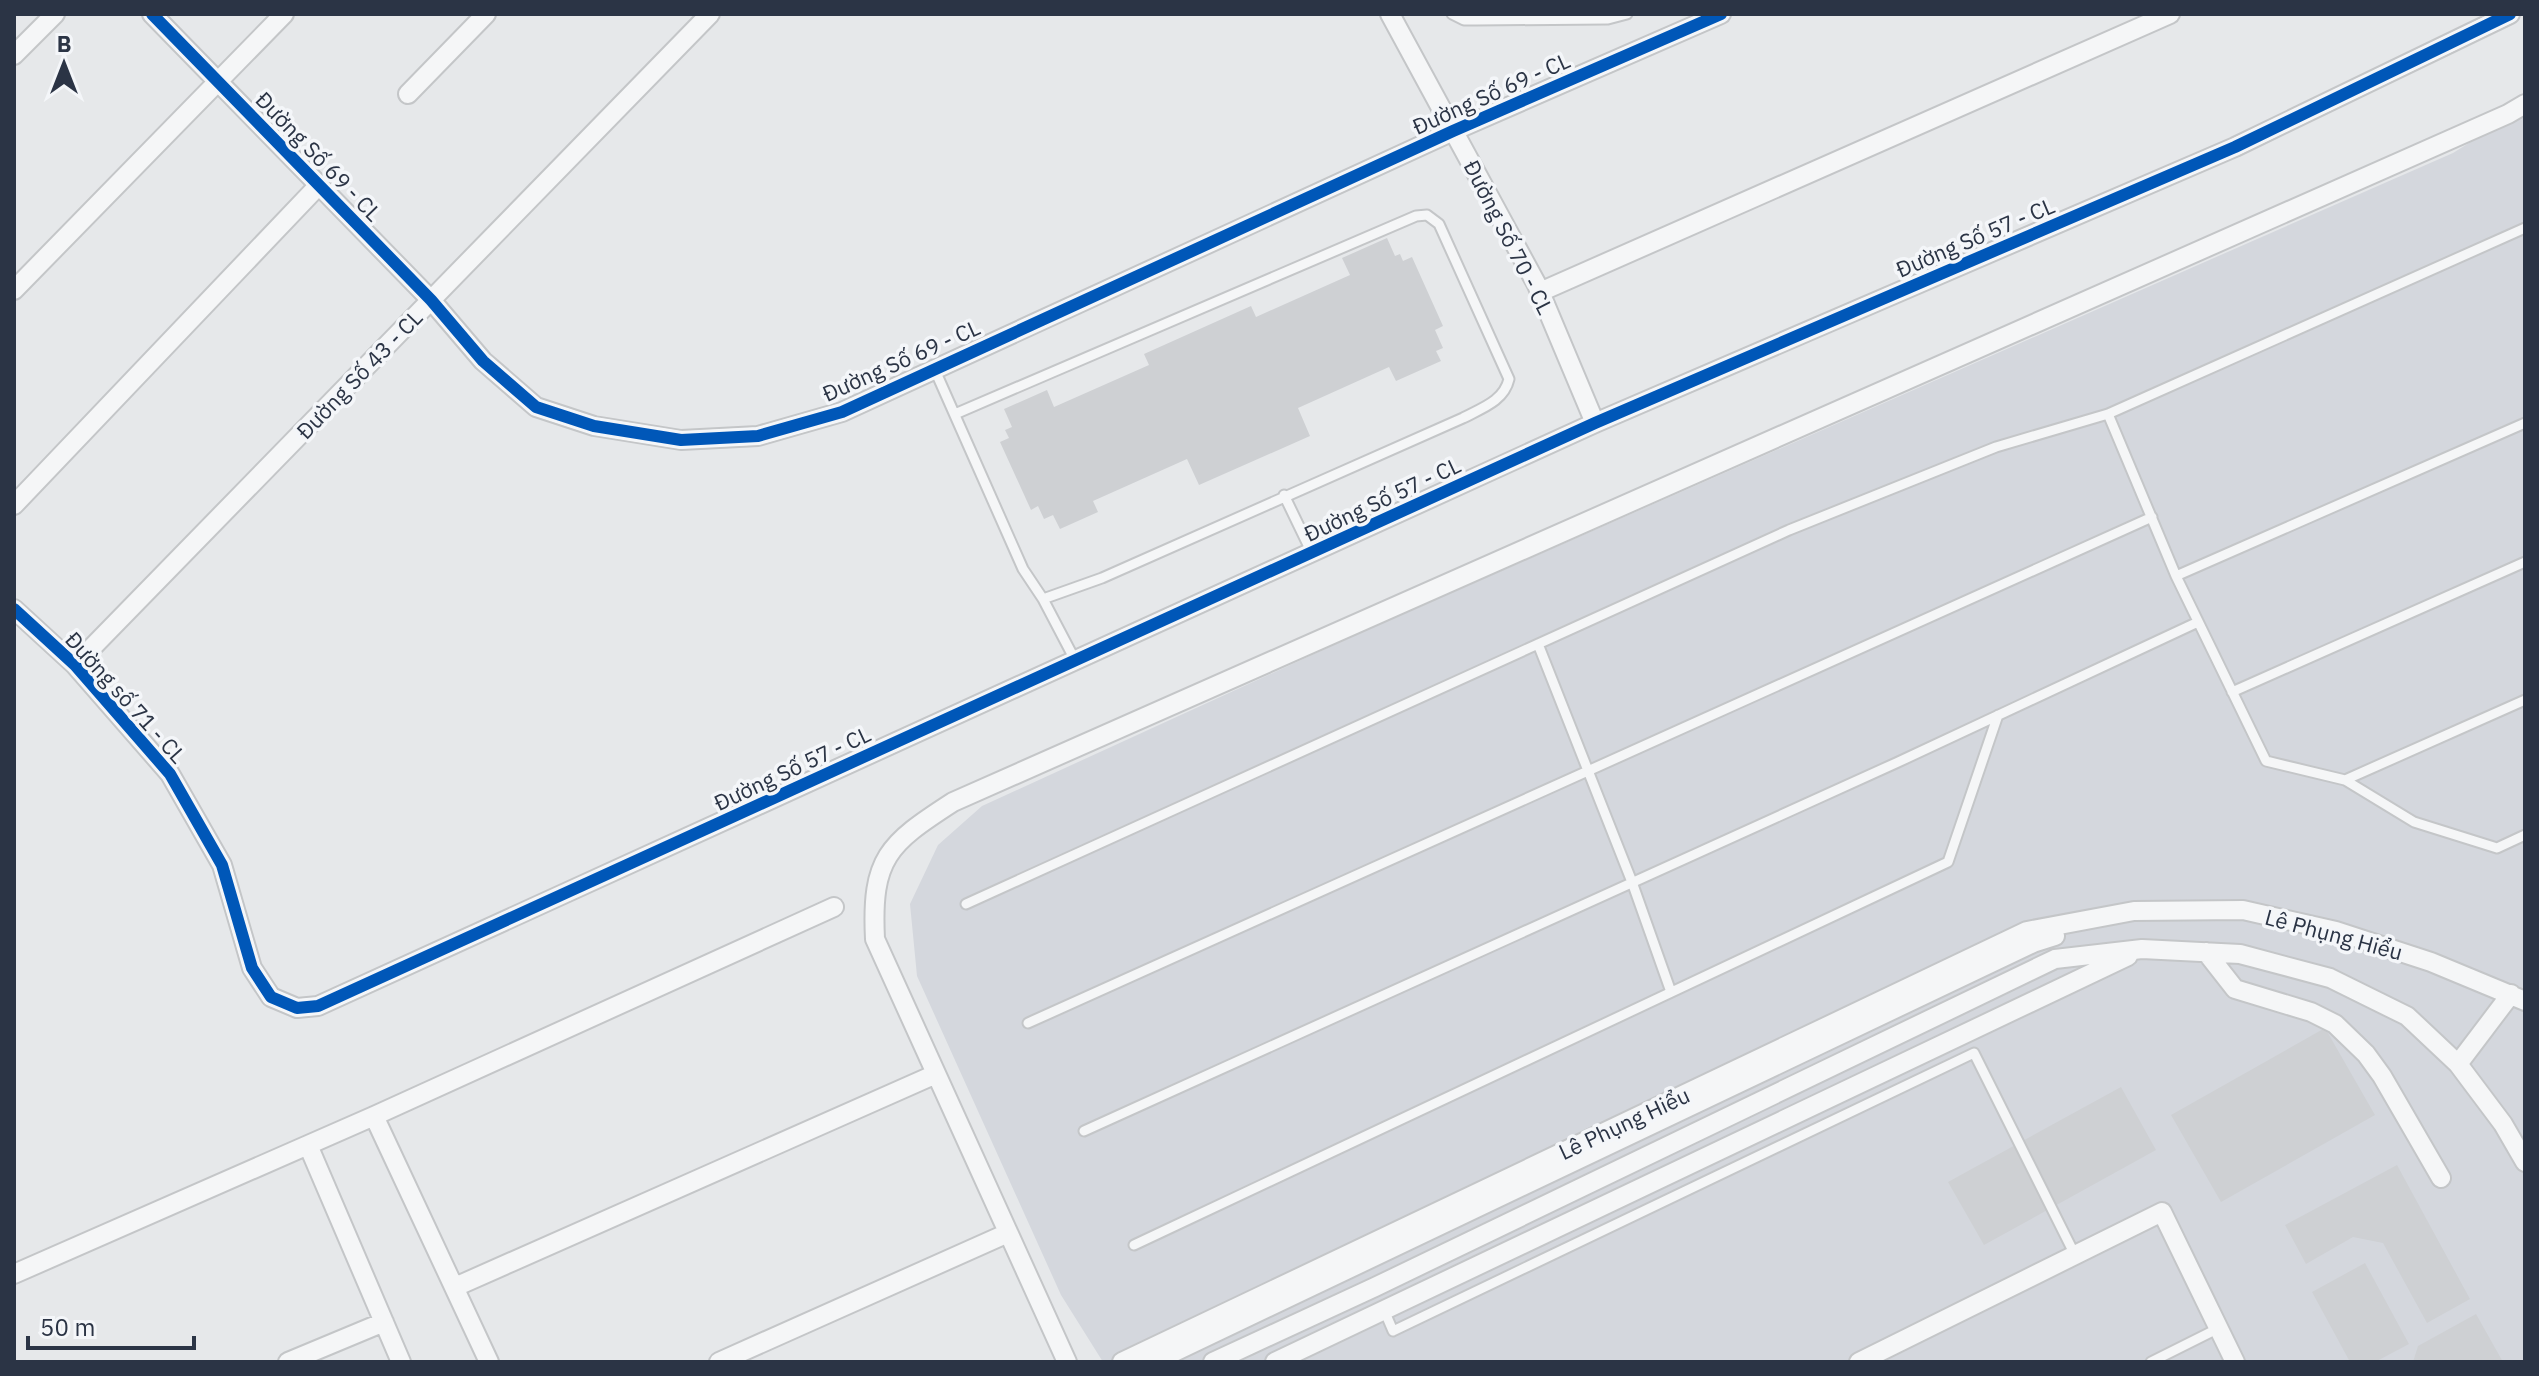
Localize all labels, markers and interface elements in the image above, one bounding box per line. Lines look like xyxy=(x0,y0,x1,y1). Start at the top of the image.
north arrow xyxy=(24,24,104,104)
text: B xyxy=(57,29,71,58)
street label: Đường Số 69 - CL xyxy=(1408,45,1574,141)
street label: Đường Số 69 - CL xyxy=(250,85,388,227)
street label: Đường Số 70 - CL xyxy=(1458,155,1560,319)
street label: Đường Số 57 - CL xyxy=(1891,191,2059,283)
street label: Đường Số 43 - CL xyxy=(290,303,428,445)
street label: Đường Số 69 - CL xyxy=(818,312,984,408)
street label: Đường Số 57 - CL xyxy=(1299,450,1465,548)
street label: Đường số 71 - CL xyxy=(59,625,193,769)
street label: Đường Số 57 - CL xyxy=(709,719,875,817)
street label: Lê Phụng Hiểu xyxy=(2262,902,2406,966)
street label: Lê Phụng Hiểu xyxy=(1554,1080,1694,1166)
scale bar xyxy=(28,1300,194,1350)
text: 50 m xyxy=(40,1311,95,1343)

